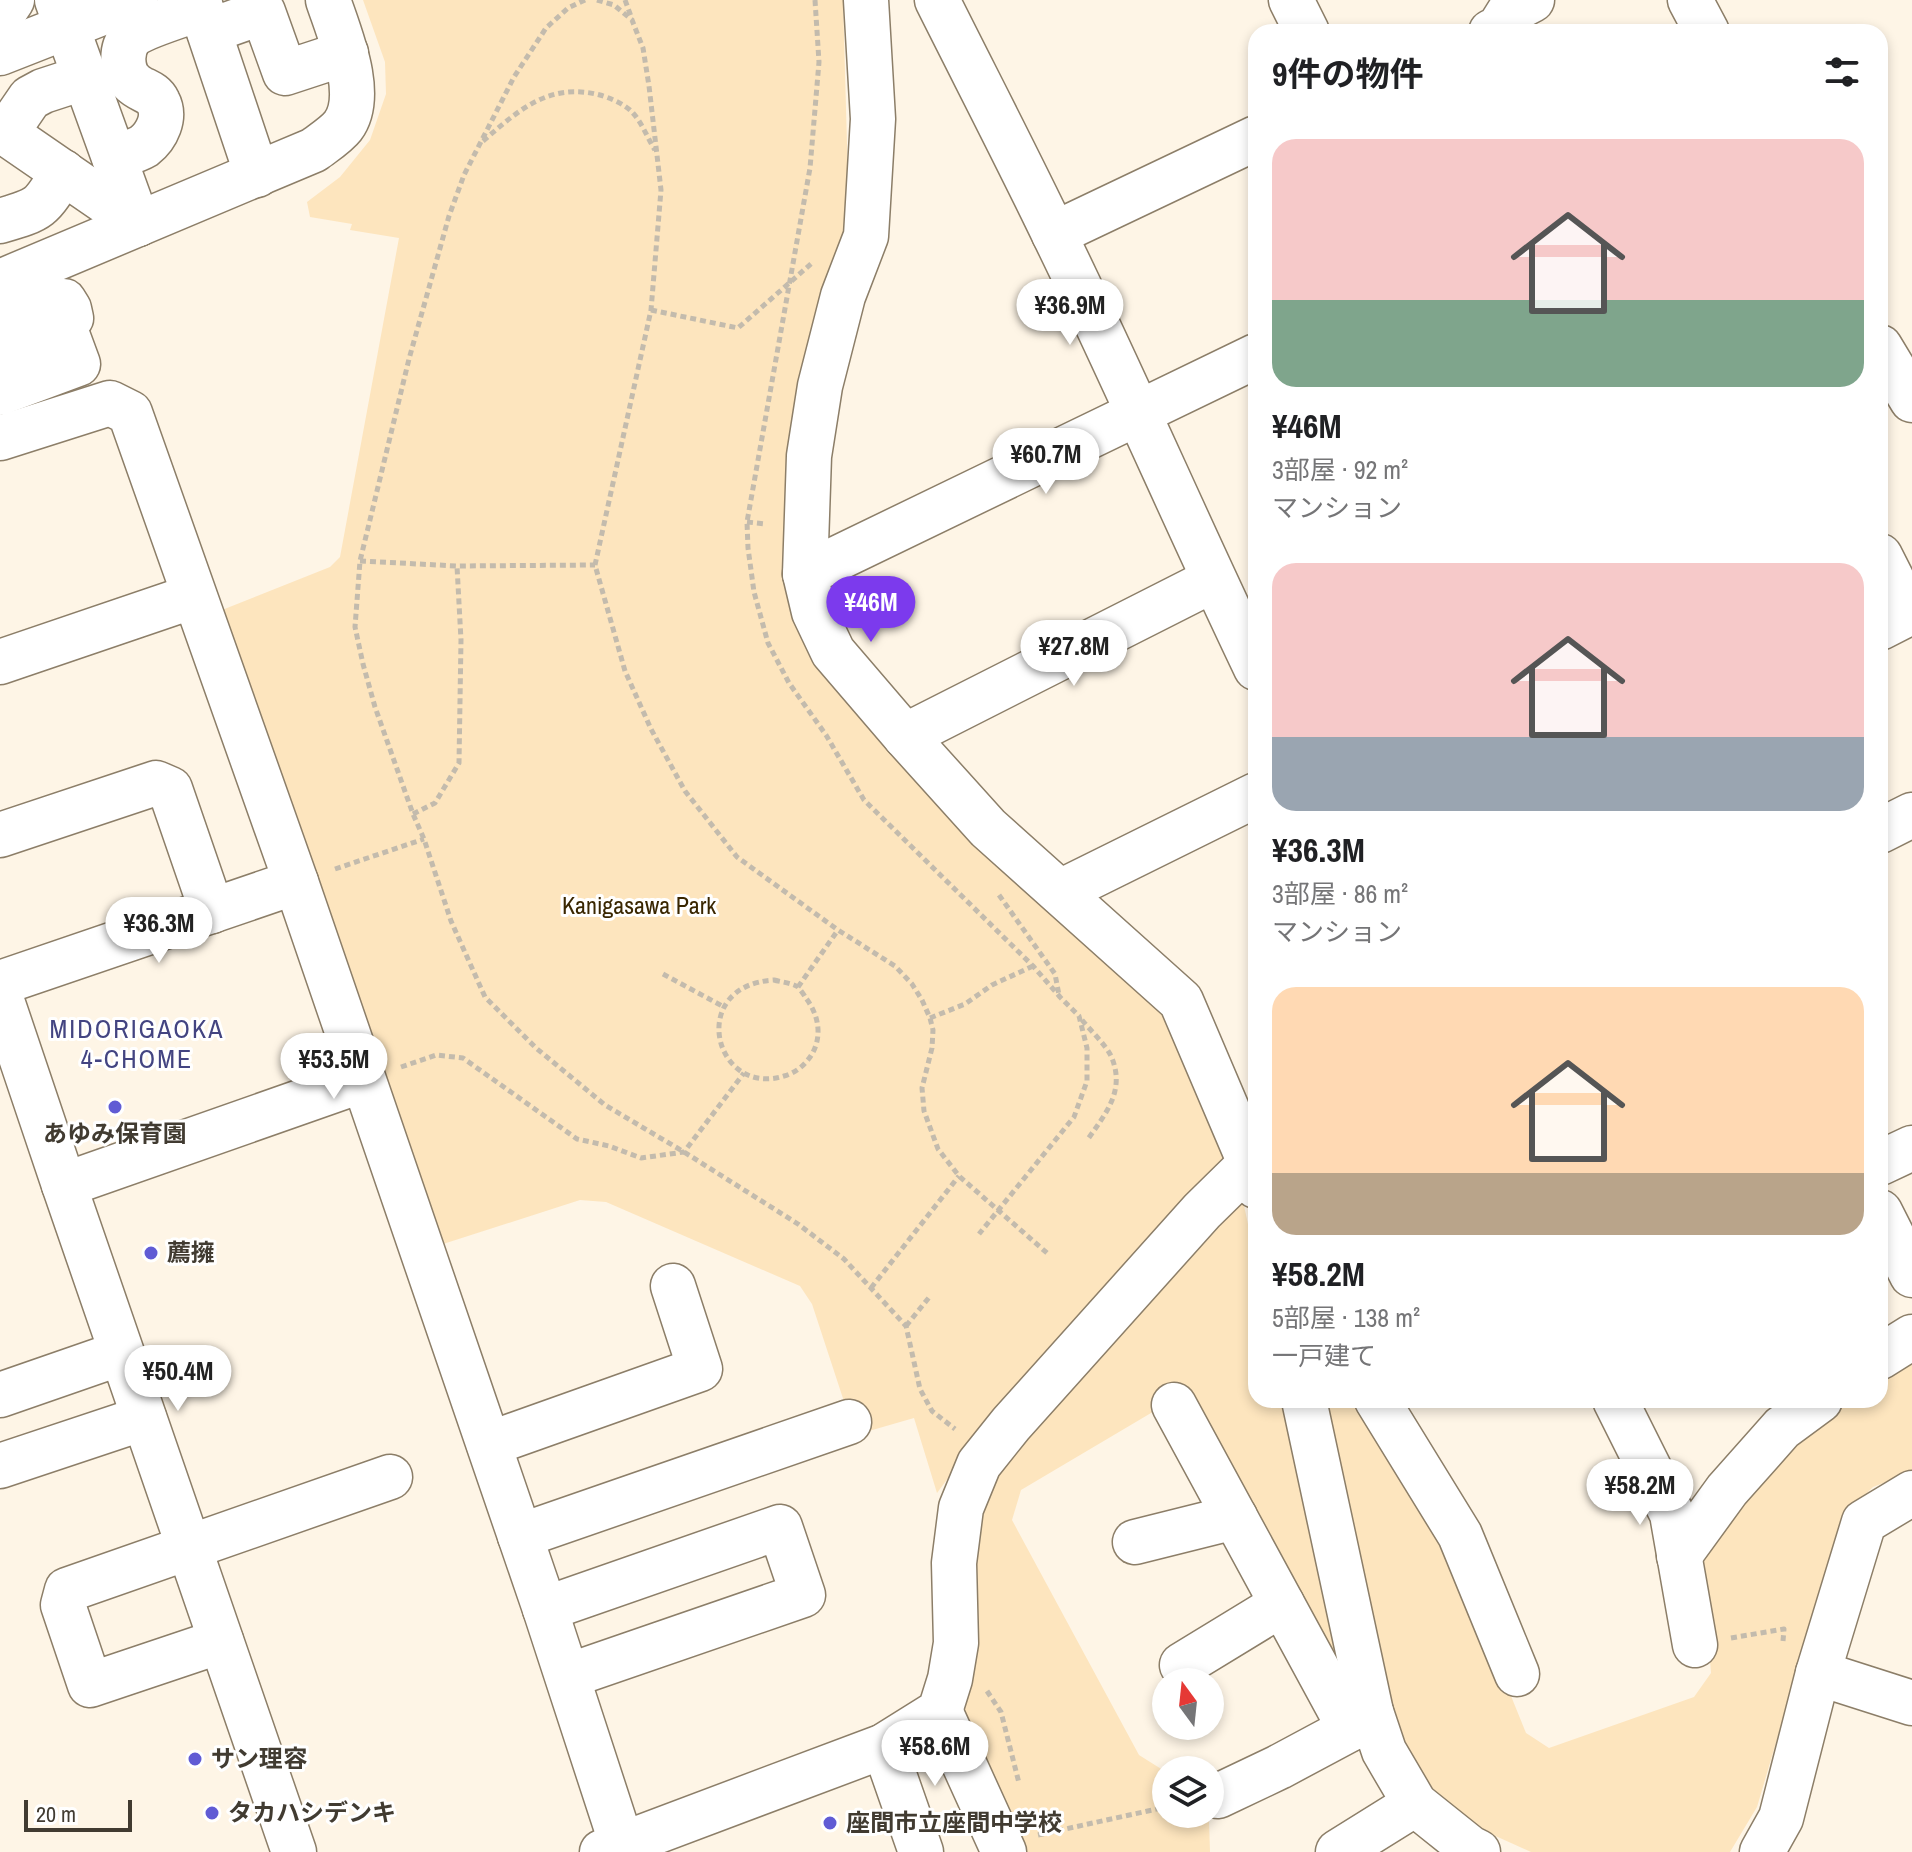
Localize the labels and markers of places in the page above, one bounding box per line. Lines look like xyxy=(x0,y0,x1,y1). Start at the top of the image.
pin: ¥36.9M xyxy=(1005,279,1135,347)
pin: ¥60.7M xyxy=(981,428,1111,496)
pin: ¥46M xyxy=(824,576,918,644)
pin: ¥27.8M xyxy=(1009,620,1139,688)
pin: ¥36.3M xyxy=(94,897,224,965)
pin: ¥53.5M xyxy=(269,1033,399,1101)
marker: あゆみ保育園 xyxy=(106,1098,124,1116)
place label: あゆみ保育園 xyxy=(43,1117,187,1149)
place label: 薦擁 xyxy=(167,1236,215,1268)
marker: 薦擁 xyxy=(142,1244,160,1262)
pin: ¥50.4M xyxy=(113,1345,243,1413)
pin: ¥58.2M xyxy=(1575,1459,1705,1527)
pin: ¥58.6M xyxy=(870,1720,1000,1788)
place label: サン理容 xyxy=(211,1742,307,1774)
marker: サン理容 xyxy=(186,1750,204,1768)
place label: タカハシデンキ xyxy=(228,1796,396,1828)
marker: タカハシデンキ xyxy=(203,1804,221,1822)
place label: 座間市立座間中学校 xyxy=(846,1806,1062,1838)
marker: 座間市立座間中学校 xyxy=(821,1814,839,1832)

